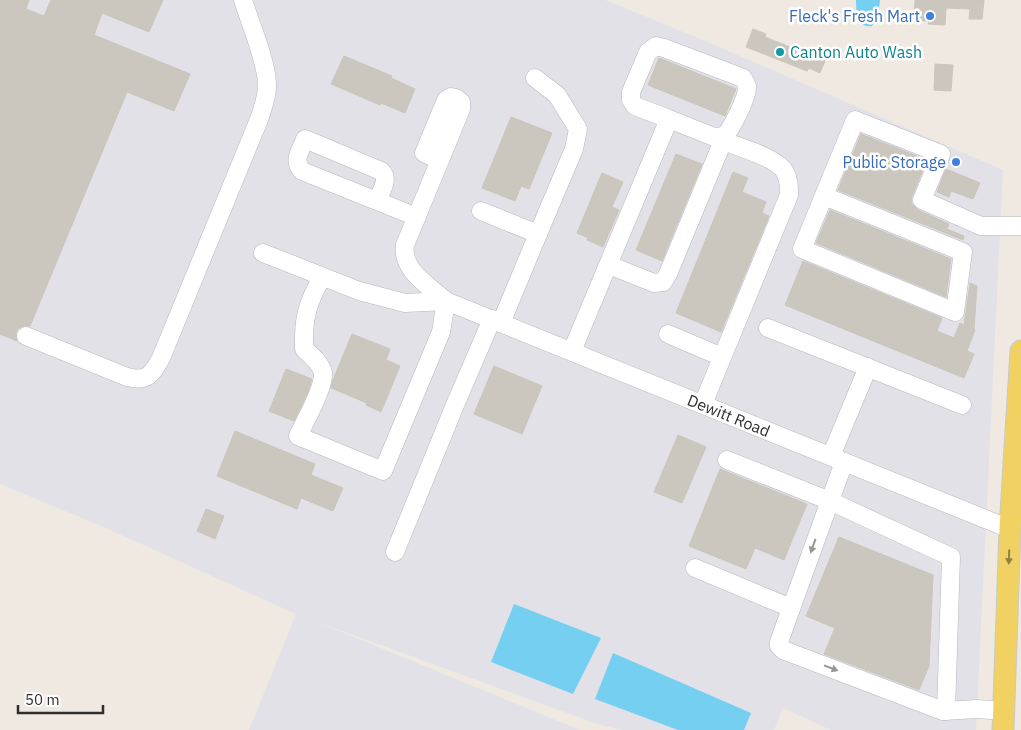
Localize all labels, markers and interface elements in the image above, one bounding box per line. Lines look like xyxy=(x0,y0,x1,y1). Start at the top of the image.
place label: Fleck's Fresh Mart xyxy=(789,6,920,26)
marker: Fleck's Fresh Mart xyxy=(924,10,936,22)
place label: Canton Auto Wash xyxy=(790,42,922,62)
marker: Canton Auto Wash xyxy=(774,46,786,58)
place label: Public Storage xyxy=(842,152,946,172)
marker: Public Storage xyxy=(950,156,962,168)
street label: Dewitt Road xyxy=(684,390,773,441)
one-way arrow xyxy=(809,539,816,554)
one-way arrow xyxy=(1005,549,1013,565)
one-way arrow xyxy=(823,665,838,672)
scale bar xyxy=(18,682,102,714)
text: 50 m xyxy=(25,690,60,709)

